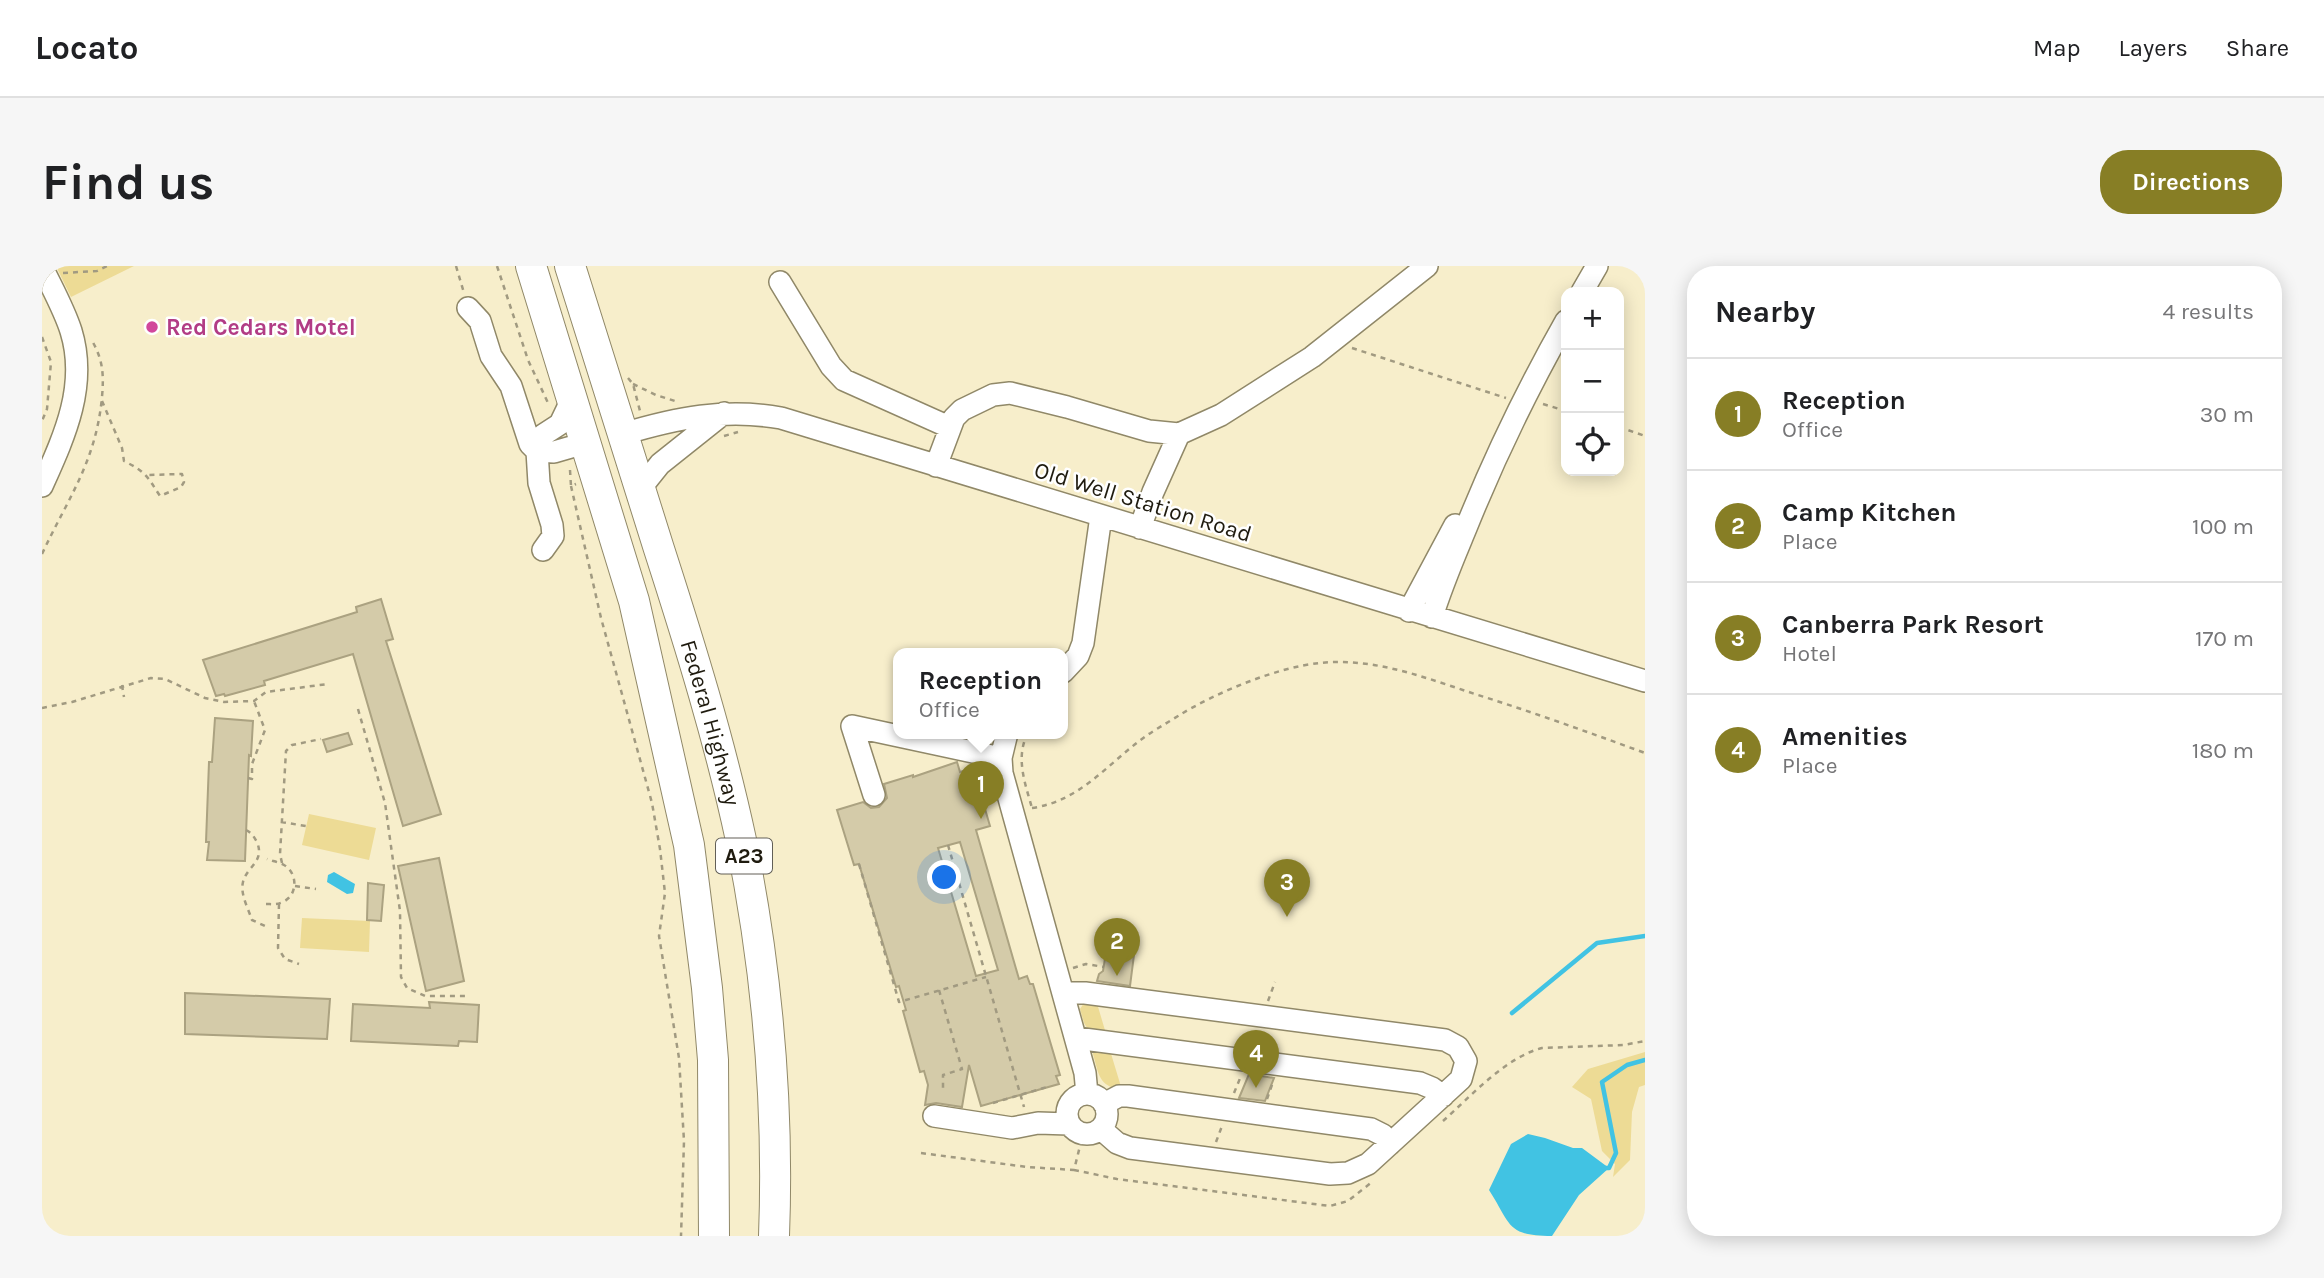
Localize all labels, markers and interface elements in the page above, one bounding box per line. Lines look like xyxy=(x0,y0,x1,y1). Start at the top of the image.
text: Locato xyxy=(35,29,138,67)
text: Map xyxy=(2033,34,2081,62)
text: Layers xyxy=(2119,34,2188,62)
text: Share xyxy=(2226,34,2289,62)
button: Directions xyxy=(2100,150,2282,214)
text: Find us xyxy=(42,154,214,211)
map controls xyxy=(1561,287,1624,476)
button: + xyxy=(1561,287,1624,350)
text: Nearby xyxy=(1715,294,1815,330)
text: 4 results xyxy=(2162,298,2254,325)
place label: Red Cedars Motel xyxy=(166,314,356,341)
marker: Red Cedars Motel xyxy=(144,319,160,335)
button: − xyxy=(1561,350,1624,413)
text: Reception xyxy=(1782,385,1906,416)
text: 1 xyxy=(1734,401,1742,428)
text: 30 m xyxy=(2200,401,2254,428)
button: locate xyxy=(1561,413,1624,476)
text: Office xyxy=(1782,416,1843,443)
street label: Old Well Station Road xyxy=(1031,456,1255,548)
text: Camp Kitchen xyxy=(1782,497,1957,528)
text: 2 xyxy=(1731,513,1745,540)
text: 100 m xyxy=(2192,513,2254,540)
text: Place xyxy=(1782,528,1838,555)
text: Canberra Park Resort xyxy=(1782,609,2044,640)
text: 3 xyxy=(1731,625,1745,652)
text: 170 m xyxy=(2195,625,2254,652)
street label: Federal Highway xyxy=(675,637,746,809)
text: Hotel xyxy=(1782,640,1837,667)
popup xyxy=(893,648,1068,739)
text: Reception xyxy=(919,665,1042,696)
text: Office xyxy=(919,696,980,723)
text: Amenities xyxy=(1782,721,1908,752)
text: 4 xyxy=(1731,737,1745,764)
text: 180 m xyxy=(2192,737,2254,764)
text: Place xyxy=(1782,752,1838,779)
pin: 1 xyxy=(958,761,1004,819)
road number: A23 xyxy=(716,838,772,874)
pin: 3 xyxy=(1264,859,1310,917)
your location xyxy=(927,860,961,894)
pin: 2 xyxy=(1094,918,1140,976)
pin: 4 xyxy=(1233,1030,1279,1088)

